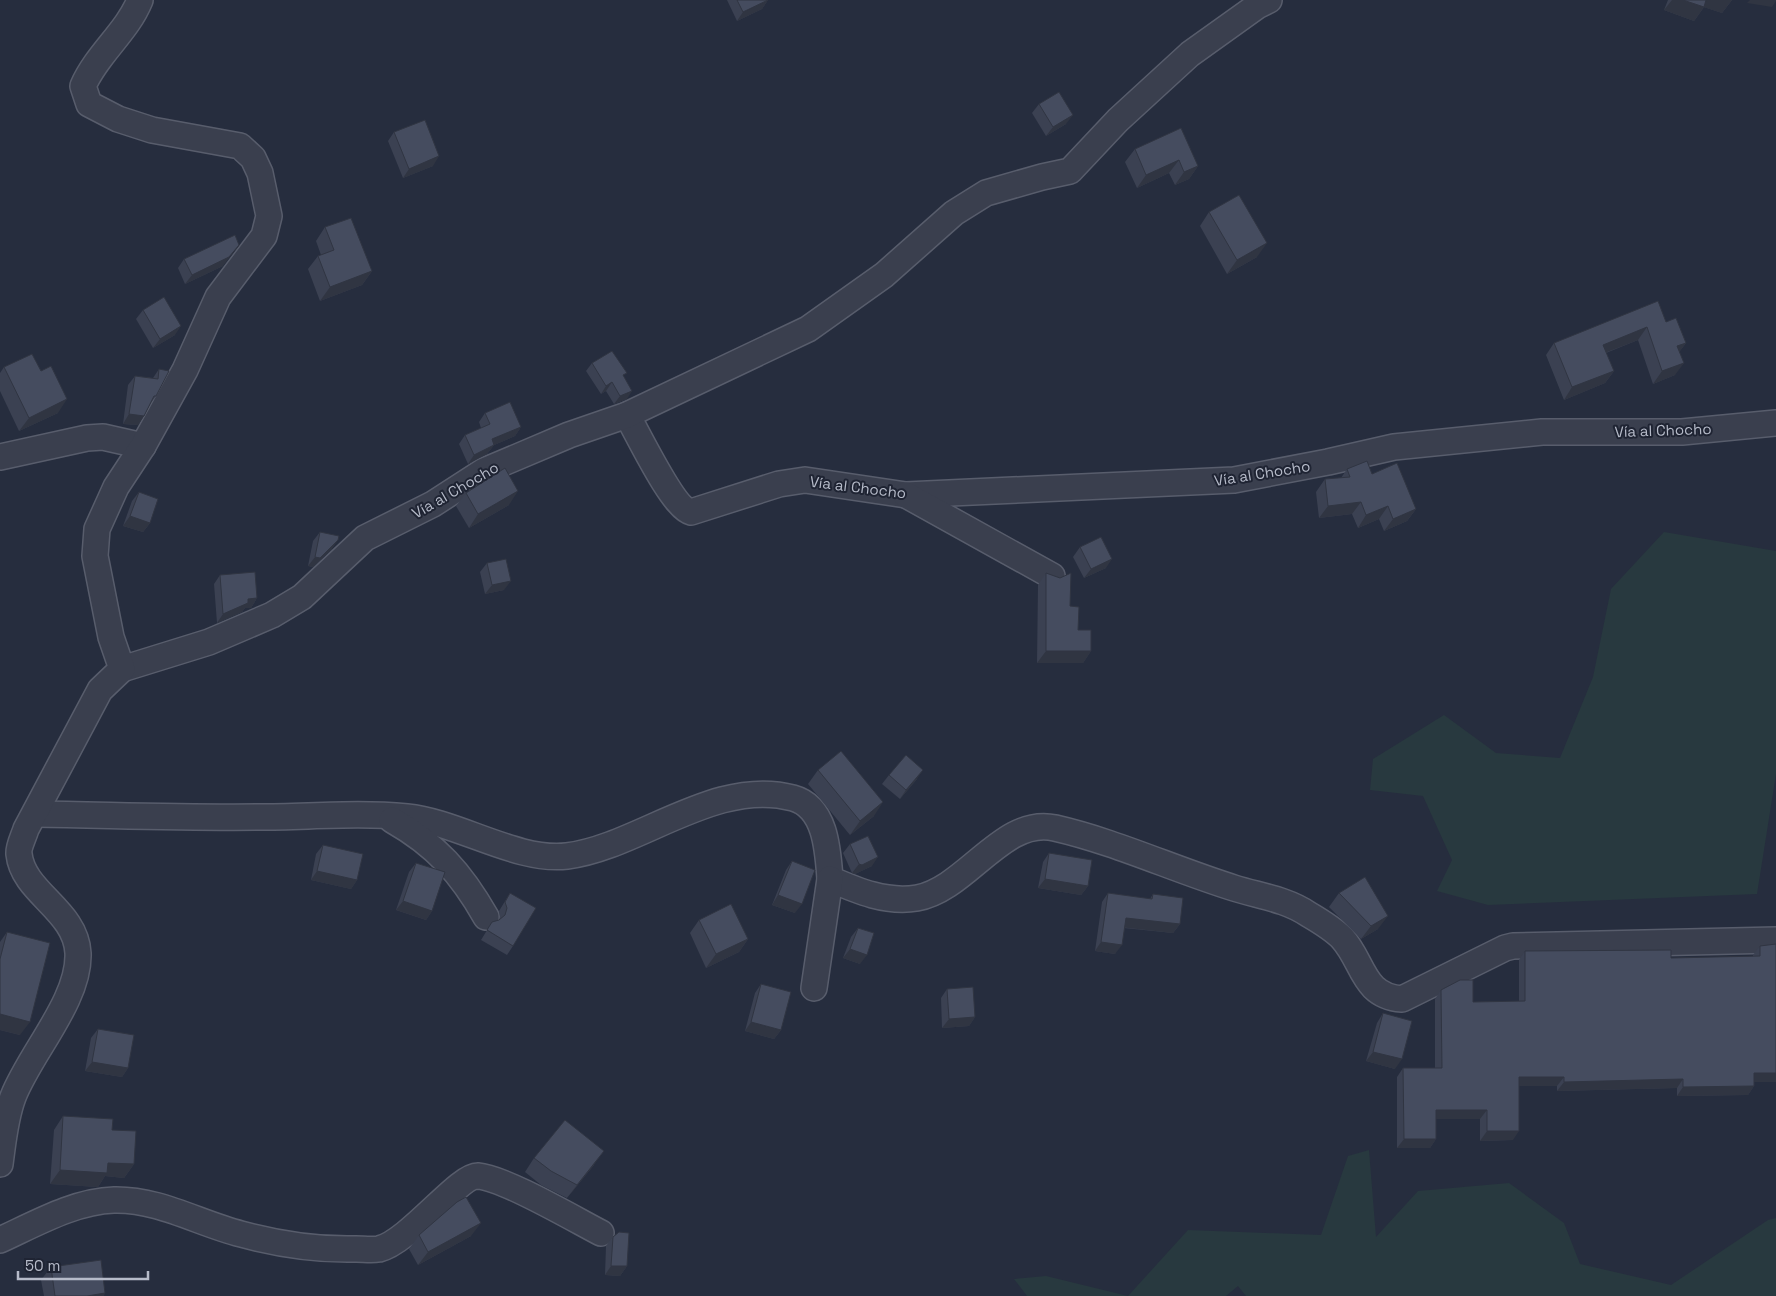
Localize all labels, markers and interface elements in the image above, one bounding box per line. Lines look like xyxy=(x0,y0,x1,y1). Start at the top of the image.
street label: Vía al Chocho xyxy=(1614,419,1712,441)
street label: Vía al Chocho xyxy=(1213,456,1311,490)
street label: Vía al Chocho xyxy=(408,457,502,523)
street label: Vía al Chocho xyxy=(809,472,907,502)
scale bar xyxy=(18,1248,148,1280)
text: 50 m xyxy=(25,1256,60,1275)

